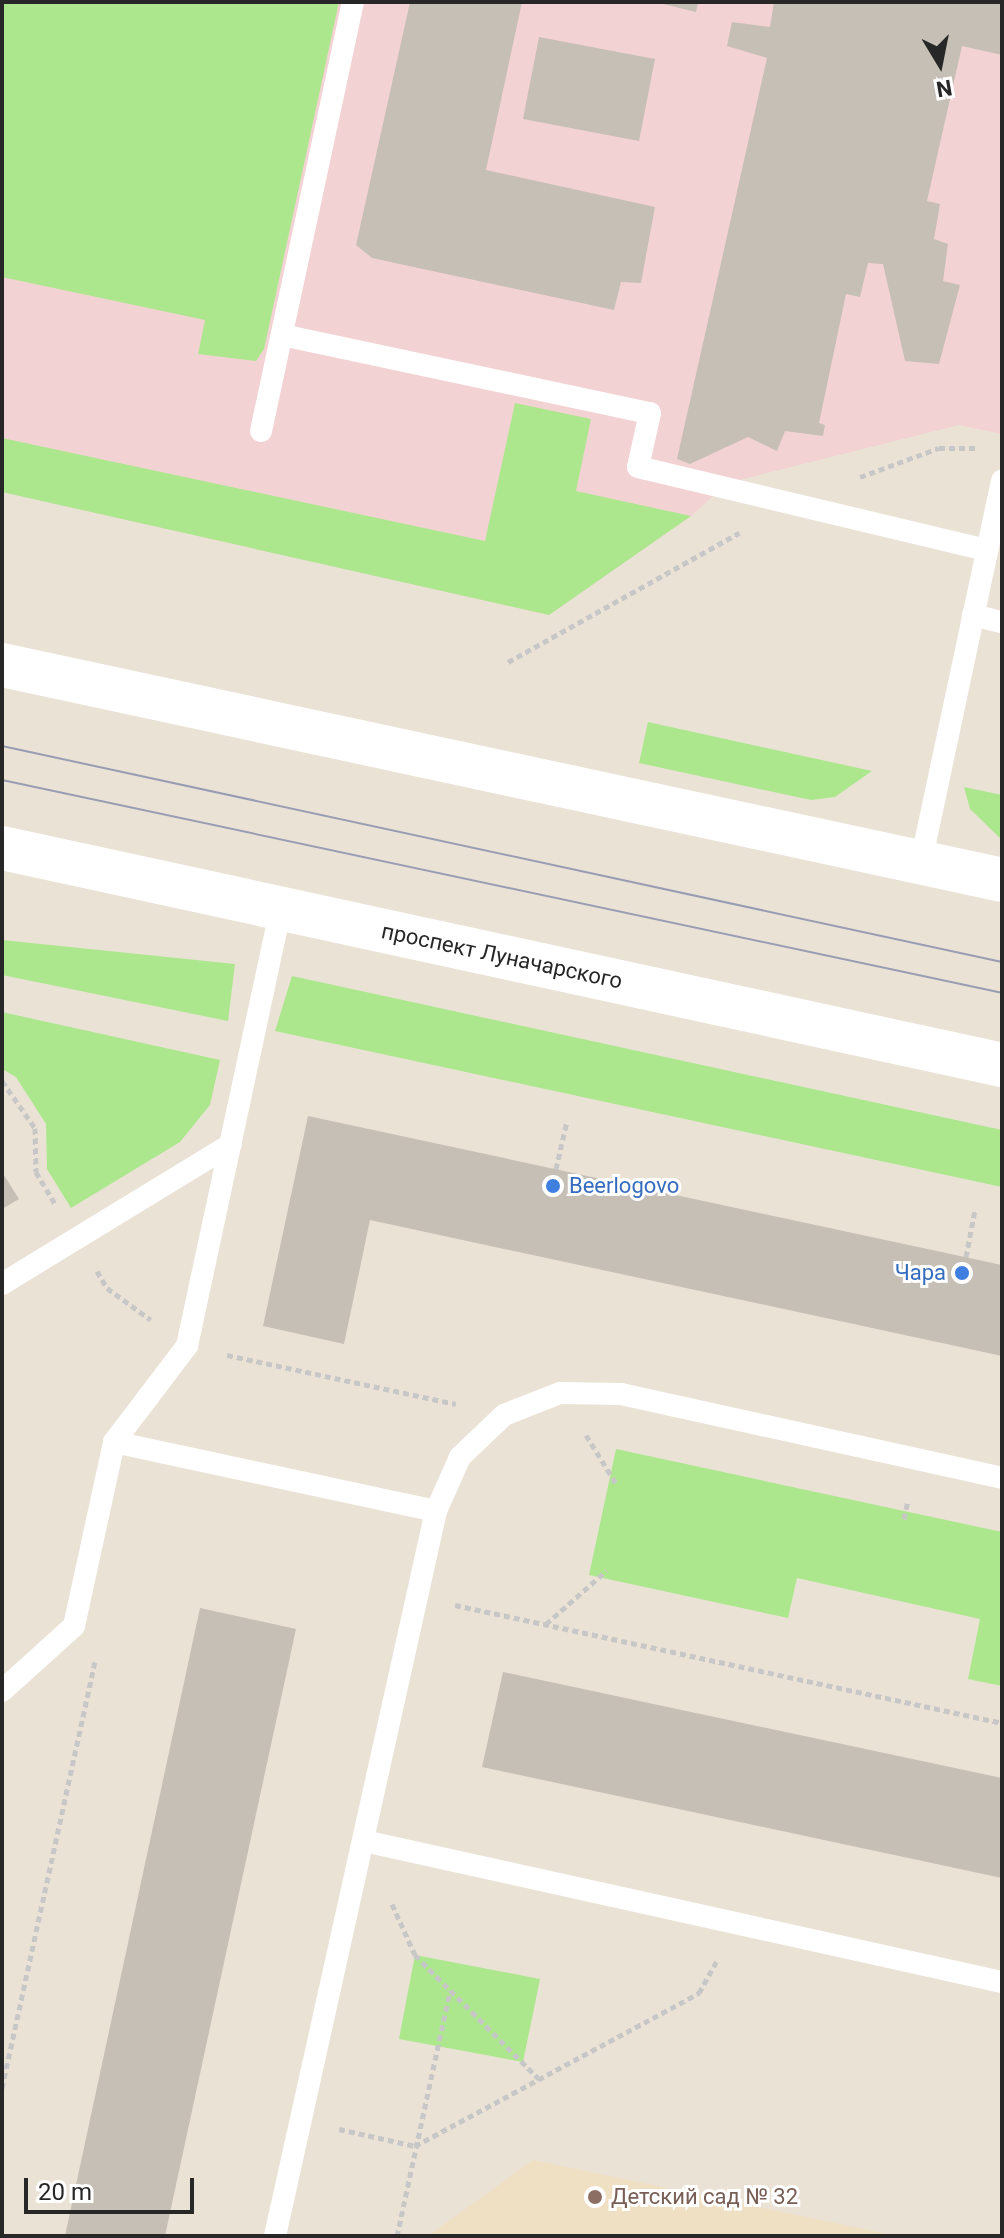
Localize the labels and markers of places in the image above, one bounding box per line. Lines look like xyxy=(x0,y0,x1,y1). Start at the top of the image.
place label: Beerlogovo xyxy=(569,1173,679,1199)
marker: Beerlogovo xyxy=(544,1177,562,1195)
place label: Чара xyxy=(895,1260,946,1286)
marker: Чара xyxy=(953,1264,971,1282)
place label: Детский сад № 32 xyxy=(611,2184,798,2210)
marker: Детский сад № 32 xyxy=(586,2188,604,2206)

